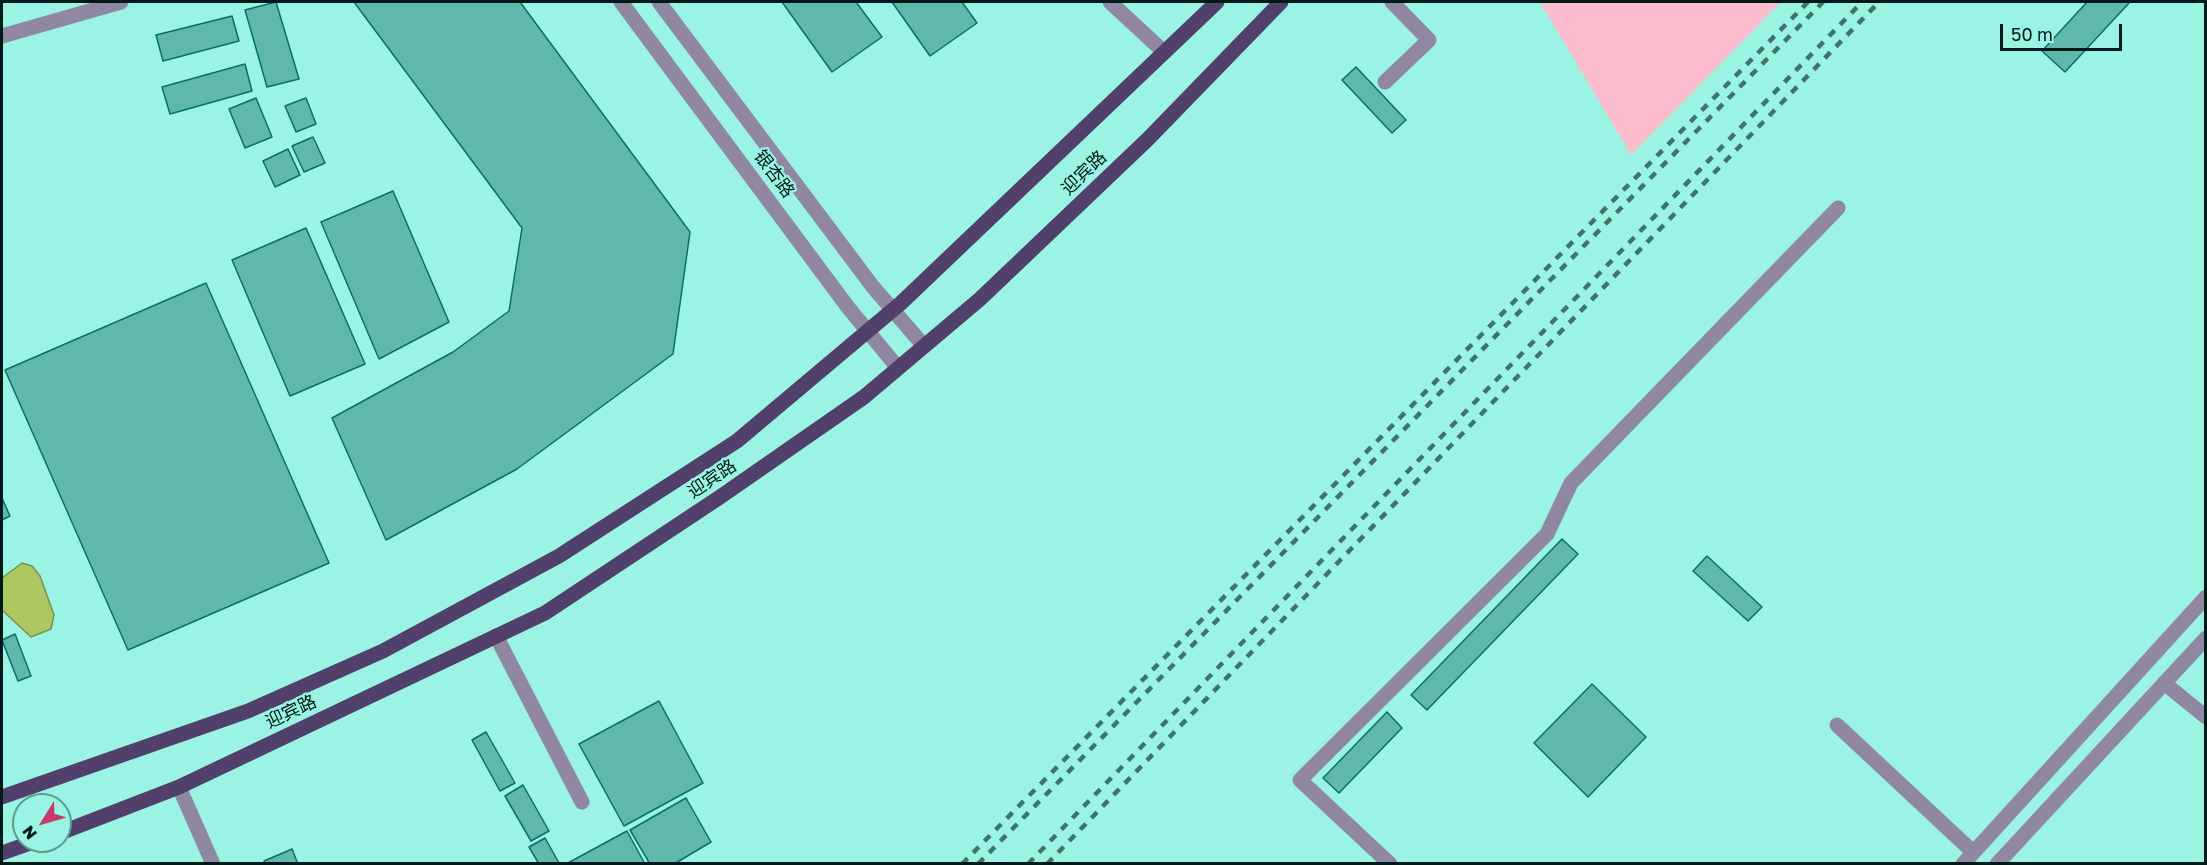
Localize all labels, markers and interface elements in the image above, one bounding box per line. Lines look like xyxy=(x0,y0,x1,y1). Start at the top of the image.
scale bar xyxy=(2003,12,2124,50)
text: 50 m xyxy=(2011,23,2053,45)
street label: 银杏路 xyxy=(749,146,799,202)
street label: 迎宾路 xyxy=(1057,146,1111,200)
street label: 迎宾路 xyxy=(684,455,740,503)
street label: 迎宾路 xyxy=(262,691,320,733)
north arrow xyxy=(12,793,72,853)
text: N xyxy=(18,822,41,844)

